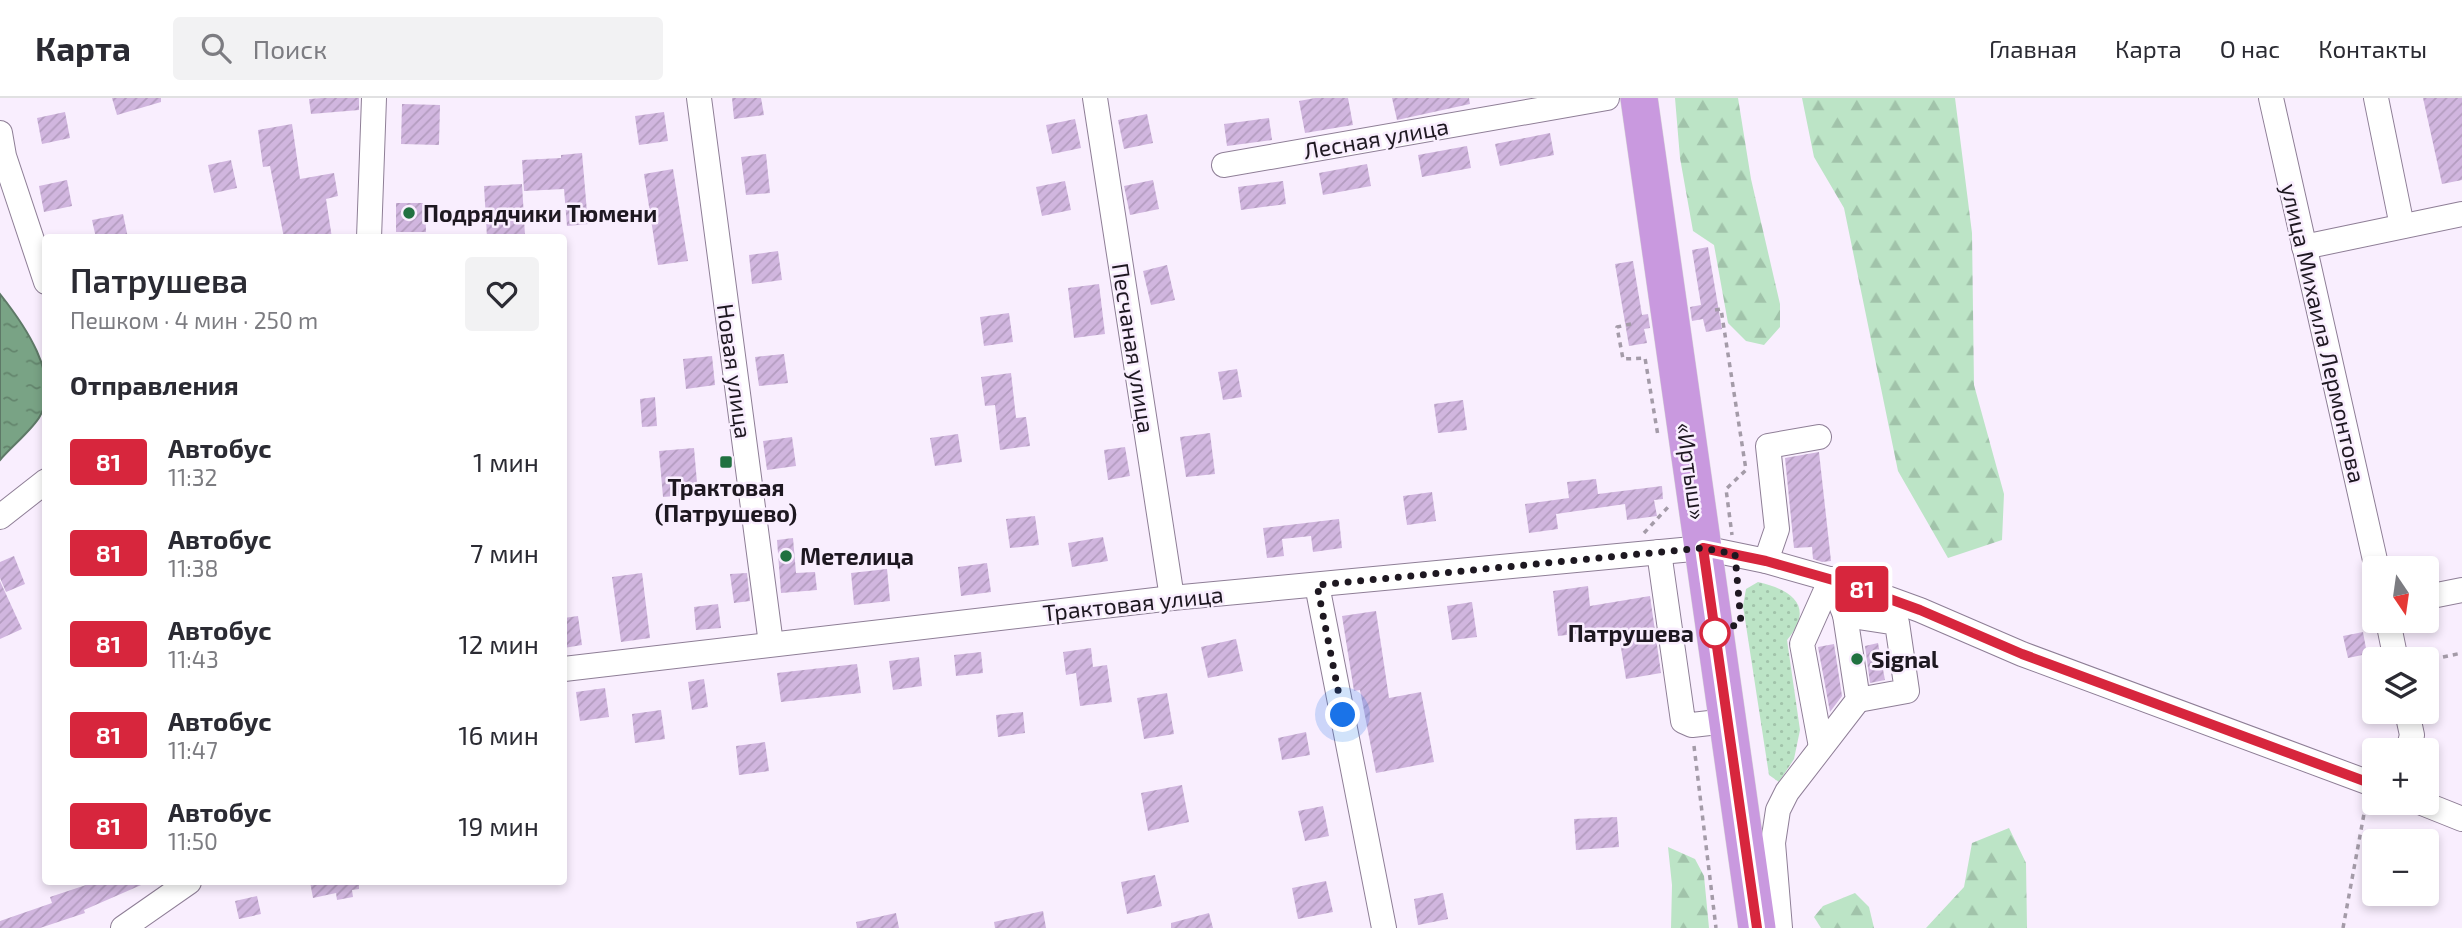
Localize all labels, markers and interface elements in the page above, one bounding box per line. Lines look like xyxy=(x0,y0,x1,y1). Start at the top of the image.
search box xyxy=(173,17,663,80)
text: Карта xyxy=(35,28,131,68)
icon: search xyxy=(197,29,235,67)
text: Поиск xyxy=(253,33,327,64)
text: Главная xyxy=(1989,34,2077,63)
text: Карта xyxy=(2115,34,2182,63)
text: О нас xyxy=(2220,34,2280,63)
text: Контакты xyxy=(2318,34,2427,63)
street label: Лесная улица xyxy=(1301,111,1451,166)
street label: улица Михаила Лермонтова xyxy=(2275,181,2372,486)
place label: Подрядчики Тюмени xyxy=(423,199,657,227)
marker: Подрядчики Тюмени xyxy=(401,205,417,221)
button: heart xyxy=(465,257,539,331)
text: Патрушева xyxy=(70,260,248,300)
street label: Песчаная улица xyxy=(1106,261,1161,435)
street label: Новая улица xyxy=(711,302,758,440)
text: Пешком · 4 мин · 250 m xyxy=(70,306,318,334)
text: Отправления xyxy=(70,369,239,400)
street label: «Иртыш» xyxy=(1671,421,1713,521)
text: Автобус xyxy=(168,432,271,463)
text: 1 мин xyxy=(473,446,539,477)
text: 81 xyxy=(96,447,121,476)
marker: Трактовая (Патрушево) xyxy=(718,454,734,470)
text: 11:32 xyxy=(168,463,217,491)
place label: Трактовая (Патрушево) xyxy=(655,473,797,527)
text: Автобус xyxy=(168,523,271,554)
text: 7 мин xyxy=(470,537,539,568)
text: 81 xyxy=(96,538,121,567)
place label: Метелица xyxy=(800,542,914,570)
marker: Метелица xyxy=(778,548,794,564)
text: 11:38 xyxy=(168,554,219,582)
north arrow xyxy=(2362,556,2440,634)
map controls xyxy=(2362,556,2439,906)
line badge: 81 xyxy=(1830,566,1894,612)
text: 81 xyxy=(1849,574,1875,603)
street label: Трактовая улица xyxy=(1041,580,1225,627)
text: Автобус xyxy=(168,614,271,645)
marker: Патрушева xyxy=(1700,618,1730,648)
place label: Патрушева xyxy=(1568,619,1694,647)
text: 12 мин xyxy=(458,628,539,659)
text: 81 xyxy=(96,629,121,658)
text: 11:43 xyxy=(168,645,219,673)
place label: Signal xyxy=(1871,645,1939,673)
button: layers xyxy=(2362,647,2439,724)
marker: Signal xyxy=(1849,651,1865,667)
your location xyxy=(1325,697,1360,732)
text: Автобус xyxy=(168,705,271,736)
text: 16 мин xyxy=(458,719,539,750)
text: 81 xyxy=(96,720,121,749)
text: 11:47 xyxy=(168,736,218,764)
button: + xyxy=(2362,738,2439,815)
text: Автобус xyxy=(168,796,271,827)
text: 19 мин xyxy=(458,810,539,841)
text: 81 xyxy=(96,811,121,840)
text: 11:50 xyxy=(168,827,218,855)
button: − xyxy=(2362,829,2439,906)

